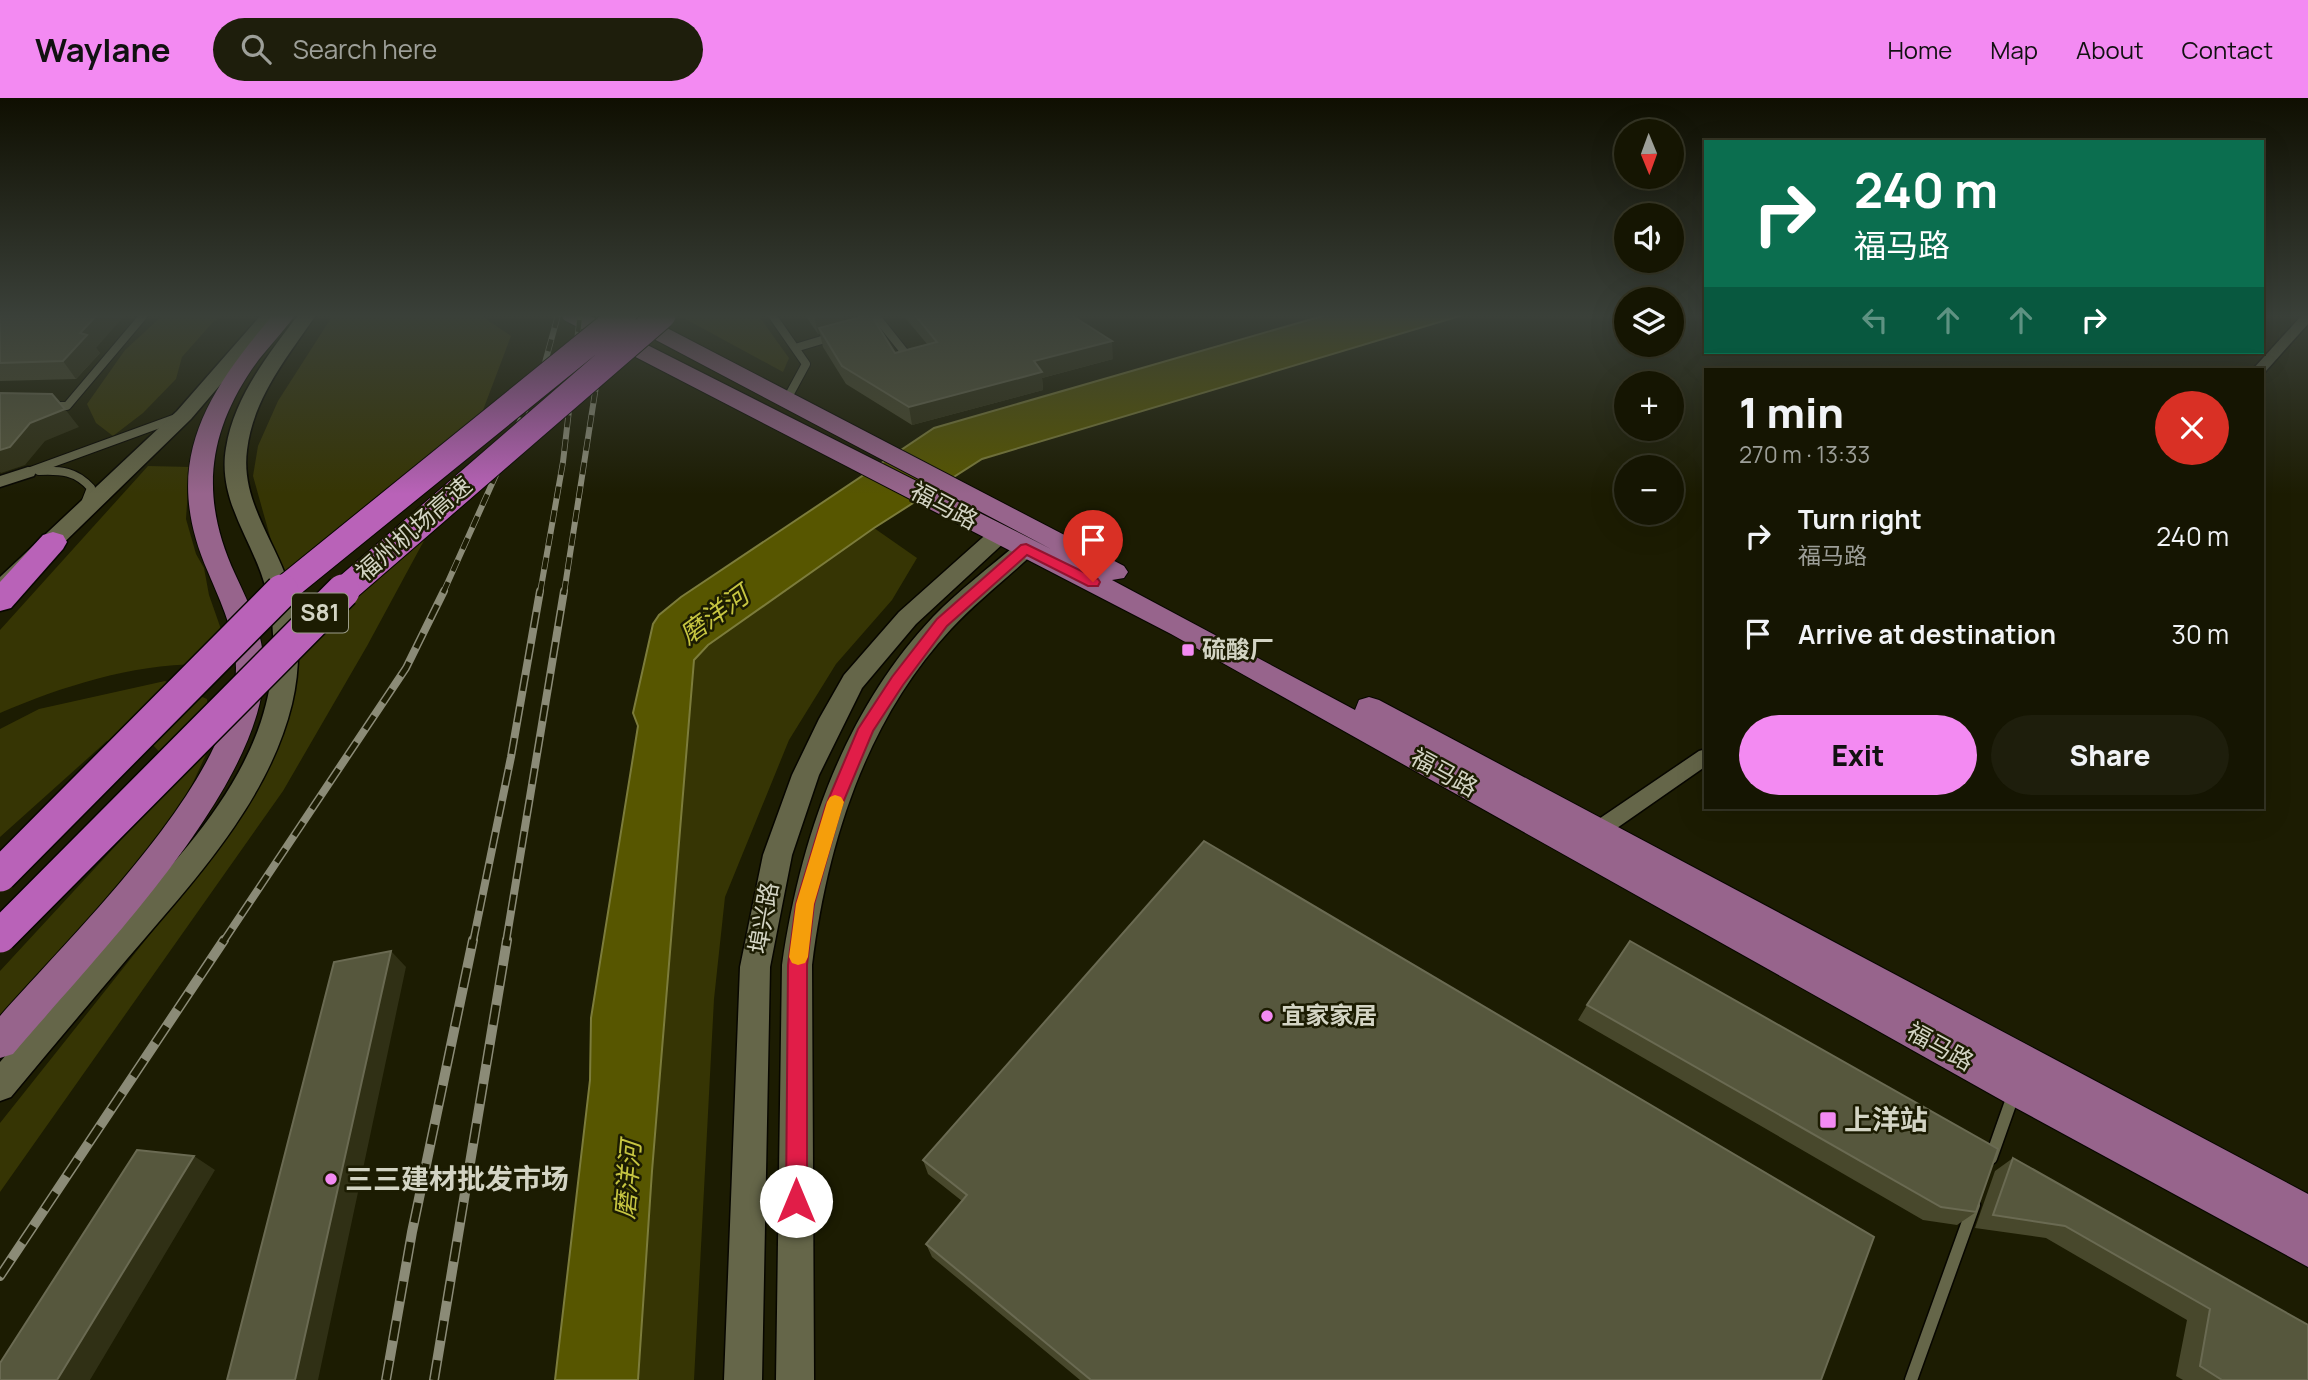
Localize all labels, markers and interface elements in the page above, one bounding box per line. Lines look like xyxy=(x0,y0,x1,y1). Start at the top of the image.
search box xyxy=(213,18,703,81)
text: Waylane xyxy=(35,27,171,72)
icon: search xyxy=(237,30,275,68)
text: Search here xyxy=(293,31,437,67)
text: Home xyxy=(1887,33,1952,66)
text: Map xyxy=(1990,33,2038,66)
text: About xyxy=(2076,33,2144,66)
text: Contact xyxy=(2182,33,2273,66)
north arrow xyxy=(1614,119,1684,189)
map controls xyxy=(1614,119,1684,525)
text: 240 m xyxy=(1854,156,1998,223)
icon: right xyxy=(1739,168,1830,259)
button: sound xyxy=(1614,203,1684,273)
text: 福马路 xyxy=(1854,223,1950,267)
button: layers xyxy=(1614,287,1684,357)
icon: left xyxy=(1856,301,1894,339)
icon: ahead xyxy=(1929,301,1967,339)
icon: ahead xyxy=(2002,301,2040,339)
icon: right xyxy=(2075,301,2113,339)
button: + xyxy=(1614,371,1684,441)
text: 1 min xyxy=(1739,383,1844,441)
button: close xyxy=(2155,391,2229,465)
text: 270 m · 13:33 xyxy=(1739,438,1870,470)
button: − xyxy=(1614,455,1684,525)
street label: 福州机场高速 xyxy=(348,468,478,588)
street label: 福马路 xyxy=(905,473,984,536)
text: Turn right xyxy=(1798,501,1922,537)
pin xyxy=(1063,510,1123,582)
icon: right xyxy=(1739,517,1777,555)
text: 240 m xyxy=(2156,518,2229,554)
icon: arrive xyxy=(1074,521,1112,559)
text: 福马路 xyxy=(1798,539,1867,571)
water label: 磨洋河 xyxy=(671,574,760,652)
road number: S81 xyxy=(292,593,348,632)
icon: arrive xyxy=(1739,615,1777,653)
text: Arrive at destination xyxy=(1798,616,2056,652)
text: 30 m xyxy=(2172,616,2229,652)
place label: 硫酸厂 xyxy=(1202,632,1274,665)
marker: 硫酸厂 xyxy=(1180,642,1196,658)
button: Exit xyxy=(1739,715,1977,795)
button: Share xyxy=(1991,715,2229,795)
street label: 福马路 xyxy=(1405,740,1484,804)
street label: 埠兴路 xyxy=(740,879,785,956)
place label: 宜家家居 xyxy=(1281,998,1377,1031)
marker: 宜家家居 xyxy=(1259,1008,1275,1024)
street label: 福马路 xyxy=(1901,1014,1980,1078)
place label: 上洋站 xyxy=(1844,1100,1928,1138)
marker: 上洋站 xyxy=(1818,1110,1838,1130)
water label: 磨洋河 xyxy=(606,1135,649,1220)
place label: 三三建材批发市场 xyxy=(345,1159,569,1197)
position arrow xyxy=(759,1164,833,1238)
marker: 三三建材批发市场 xyxy=(323,1171,339,1187)

